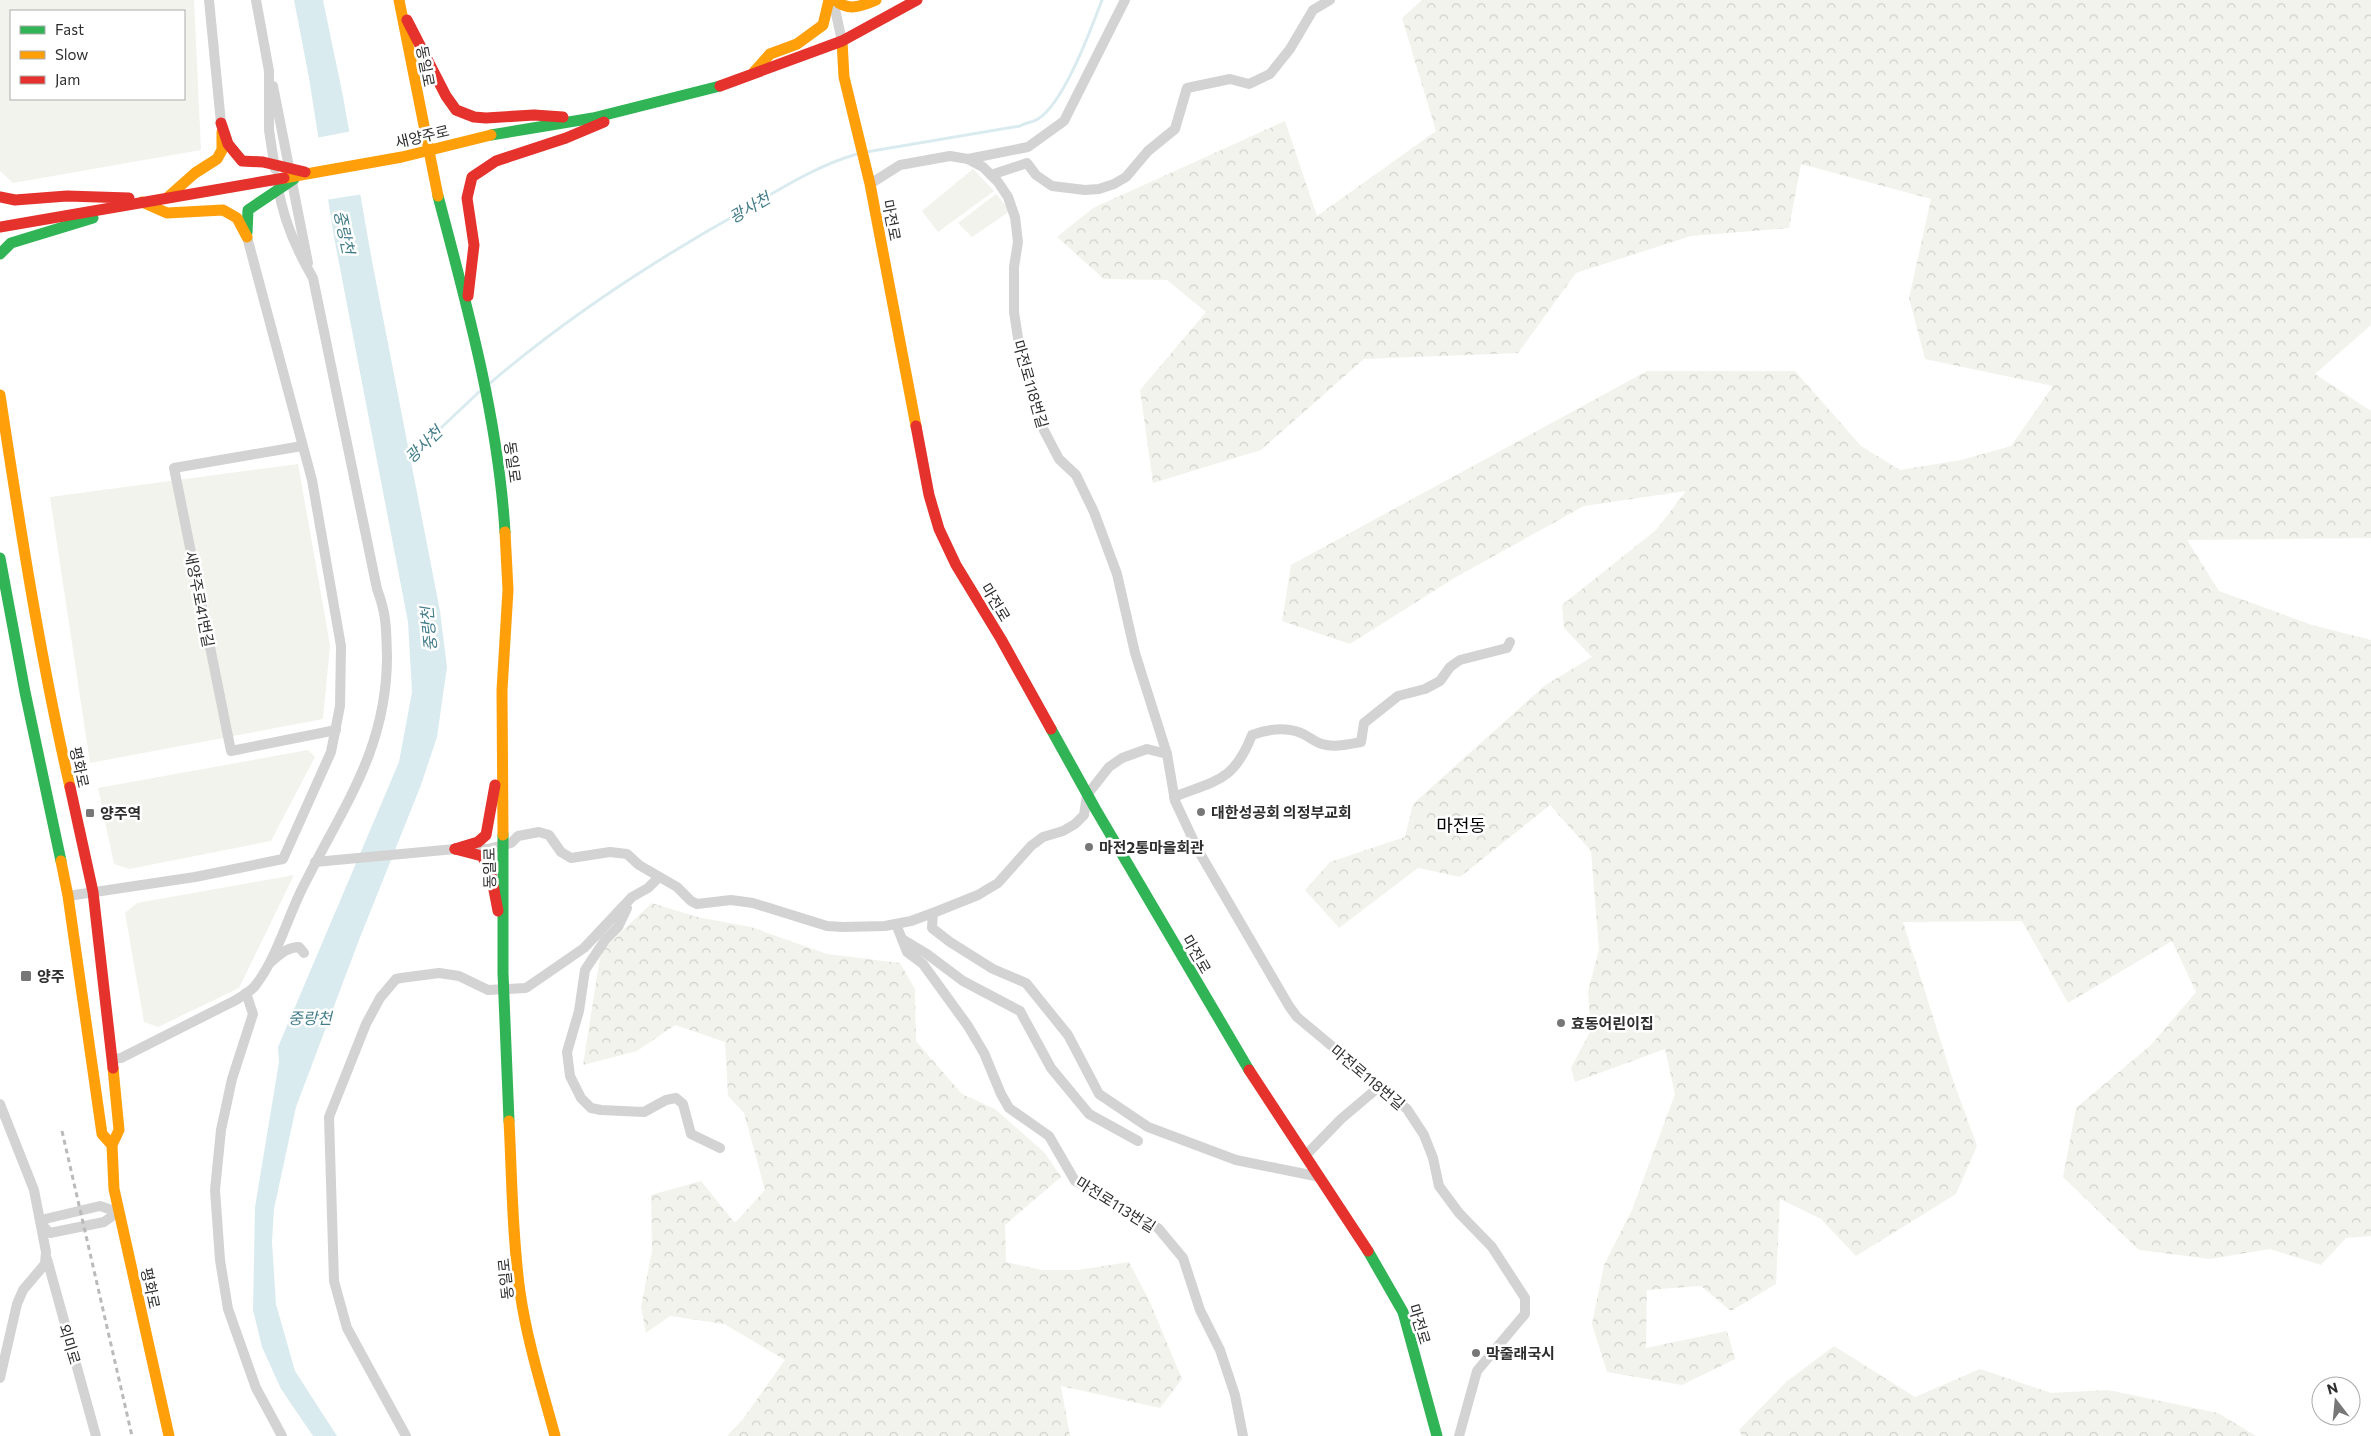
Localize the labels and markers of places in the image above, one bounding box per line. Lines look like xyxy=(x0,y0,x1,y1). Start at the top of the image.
place label: 대한성공회 의정부교회 xyxy=(1211,803,1352,821)
place label: 양주역 xyxy=(100,804,141,822)
marker: 대한성공회 의정부교회 xyxy=(1195,806,1207,818)
marker: 양주역 xyxy=(84,807,96,819)
place label: 마전2통마을회관 xyxy=(1099,838,1204,856)
marker: 마전2통마을회관 xyxy=(1083,841,1095,853)
place label: 양주 xyxy=(37,967,65,985)
marker: 양주 xyxy=(19,969,33,983)
place label: 효동어린이집 xyxy=(1571,1014,1654,1032)
marker: 효동어린이집 xyxy=(1555,1017,1567,1029)
place label: 막줄래국시 xyxy=(1486,1344,1555,1362)
marker: 막줄래국시 xyxy=(1470,1347,1482,1359)

